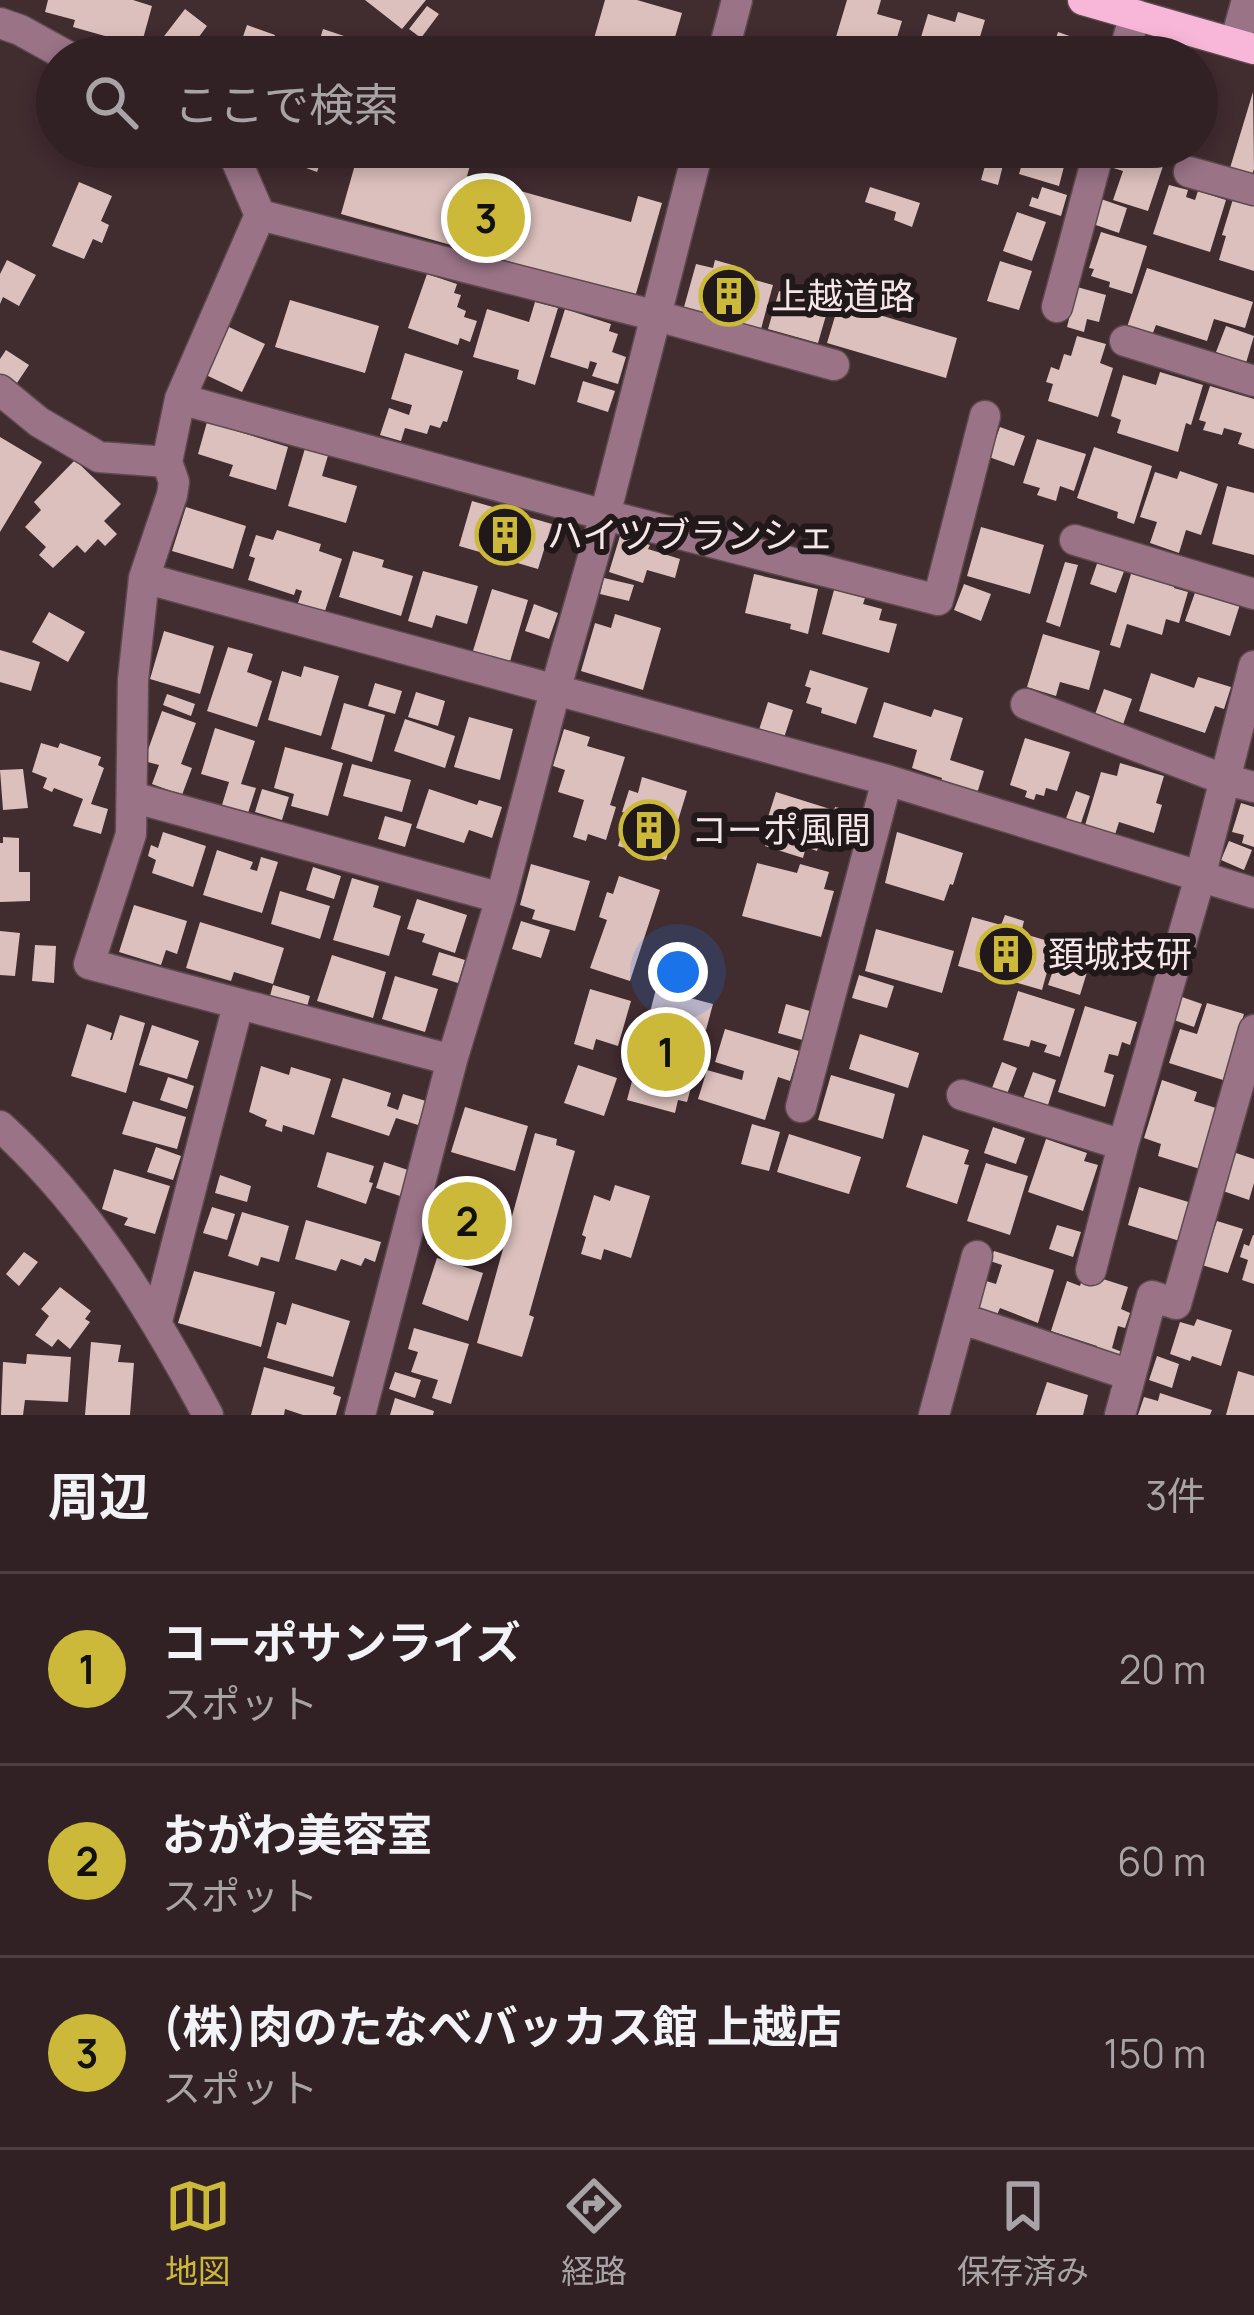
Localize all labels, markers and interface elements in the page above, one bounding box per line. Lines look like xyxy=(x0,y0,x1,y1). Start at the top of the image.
search box xyxy=(36,36,1218,168)
icon: search xyxy=(78,69,144,135)
text: ここで検索 xyxy=(174,73,399,135)
pin: 3 xyxy=(447,173,525,263)
building icon: 上越道路 xyxy=(698,265,760,327)
place label: 上越道路 xyxy=(771,271,915,320)
building icon: ハイツブランシェ xyxy=(474,504,536,566)
place label: ハイツブランシェ xyxy=(547,510,834,559)
building icon: コーポ風間 xyxy=(618,799,680,861)
place label: コーポ風間 xyxy=(691,805,871,854)
building icon: 頚城技研 xyxy=(975,923,1037,985)
place label: 頚城技研 xyxy=(1048,929,1192,978)
your location xyxy=(648,942,708,1002)
pin: 1 xyxy=(627,1007,705,1097)
pin: 2 xyxy=(428,1176,506,1266)
text: 周辺 xyxy=(48,1461,150,1530)
text: 3件 xyxy=(1145,1468,1206,1522)
text: コーポサンライズ xyxy=(162,1611,521,1673)
text: 1 xyxy=(78,1642,96,1696)
text: 20 m xyxy=(1119,1642,1206,1696)
text: スポット xyxy=(162,1676,318,1730)
text: おがわ美容室 xyxy=(162,1803,432,1865)
text: 2 xyxy=(75,1834,99,1888)
text: 60 m xyxy=(1117,1834,1206,1888)
text: スポット xyxy=(162,1868,318,1922)
text: (株)肉のたなべバッカス館 上越店 xyxy=(162,1995,842,2057)
text: 3 xyxy=(76,2026,98,2080)
text: 150 m xyxy=(1104,2026,1206,2080)
text: スポット xyxy=(162,2060,318,2114)
tab: 地図 xyxy=(165,2173,231,2293)
tab: 経路 xyxy=(561,2173,627,2293)
tab: 保存済み xyxy=(957,2173,1089,2293)

